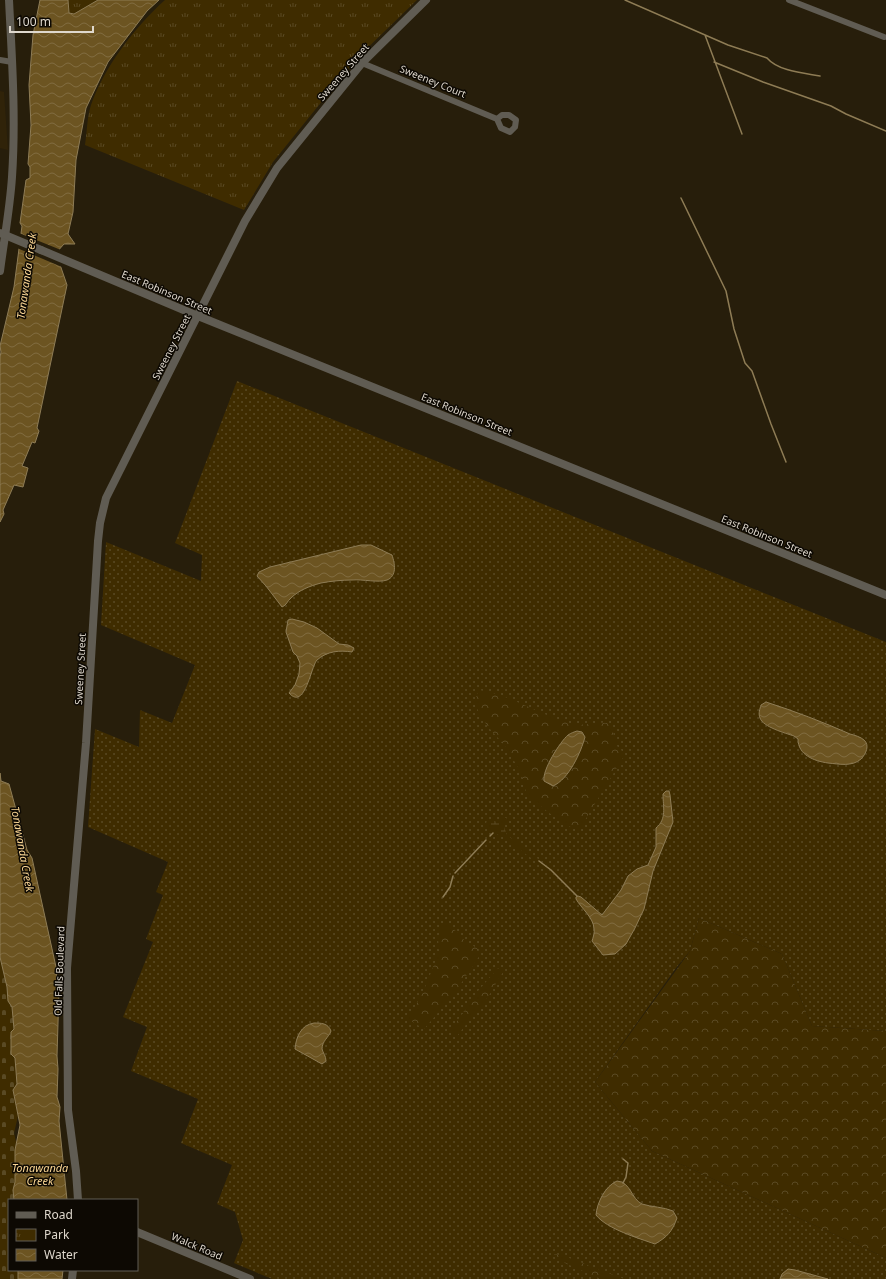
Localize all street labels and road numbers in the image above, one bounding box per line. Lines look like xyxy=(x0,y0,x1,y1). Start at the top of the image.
street label: Sweeney Street xyxy=(314,40,372,104)
street label: Sweeney Court xyxy=(398,61,469,101)
street label: East Robinson Street xyxy=(120,267,215,318)
street label: Sweeney Street xyxy=(148,311,194,382)
street label: East Robinson Street xyxy=(419,389,515,439)
street label: East Robinson Street xyxy=(719,511,815,561)
street label: Sweeney Street xyxy=(71,632,89,705)
street label: Old Falls Boulevard xyxy=(50,926,68,1016)
street label: Walck Road xyxy=(169,1229,225,1263)

